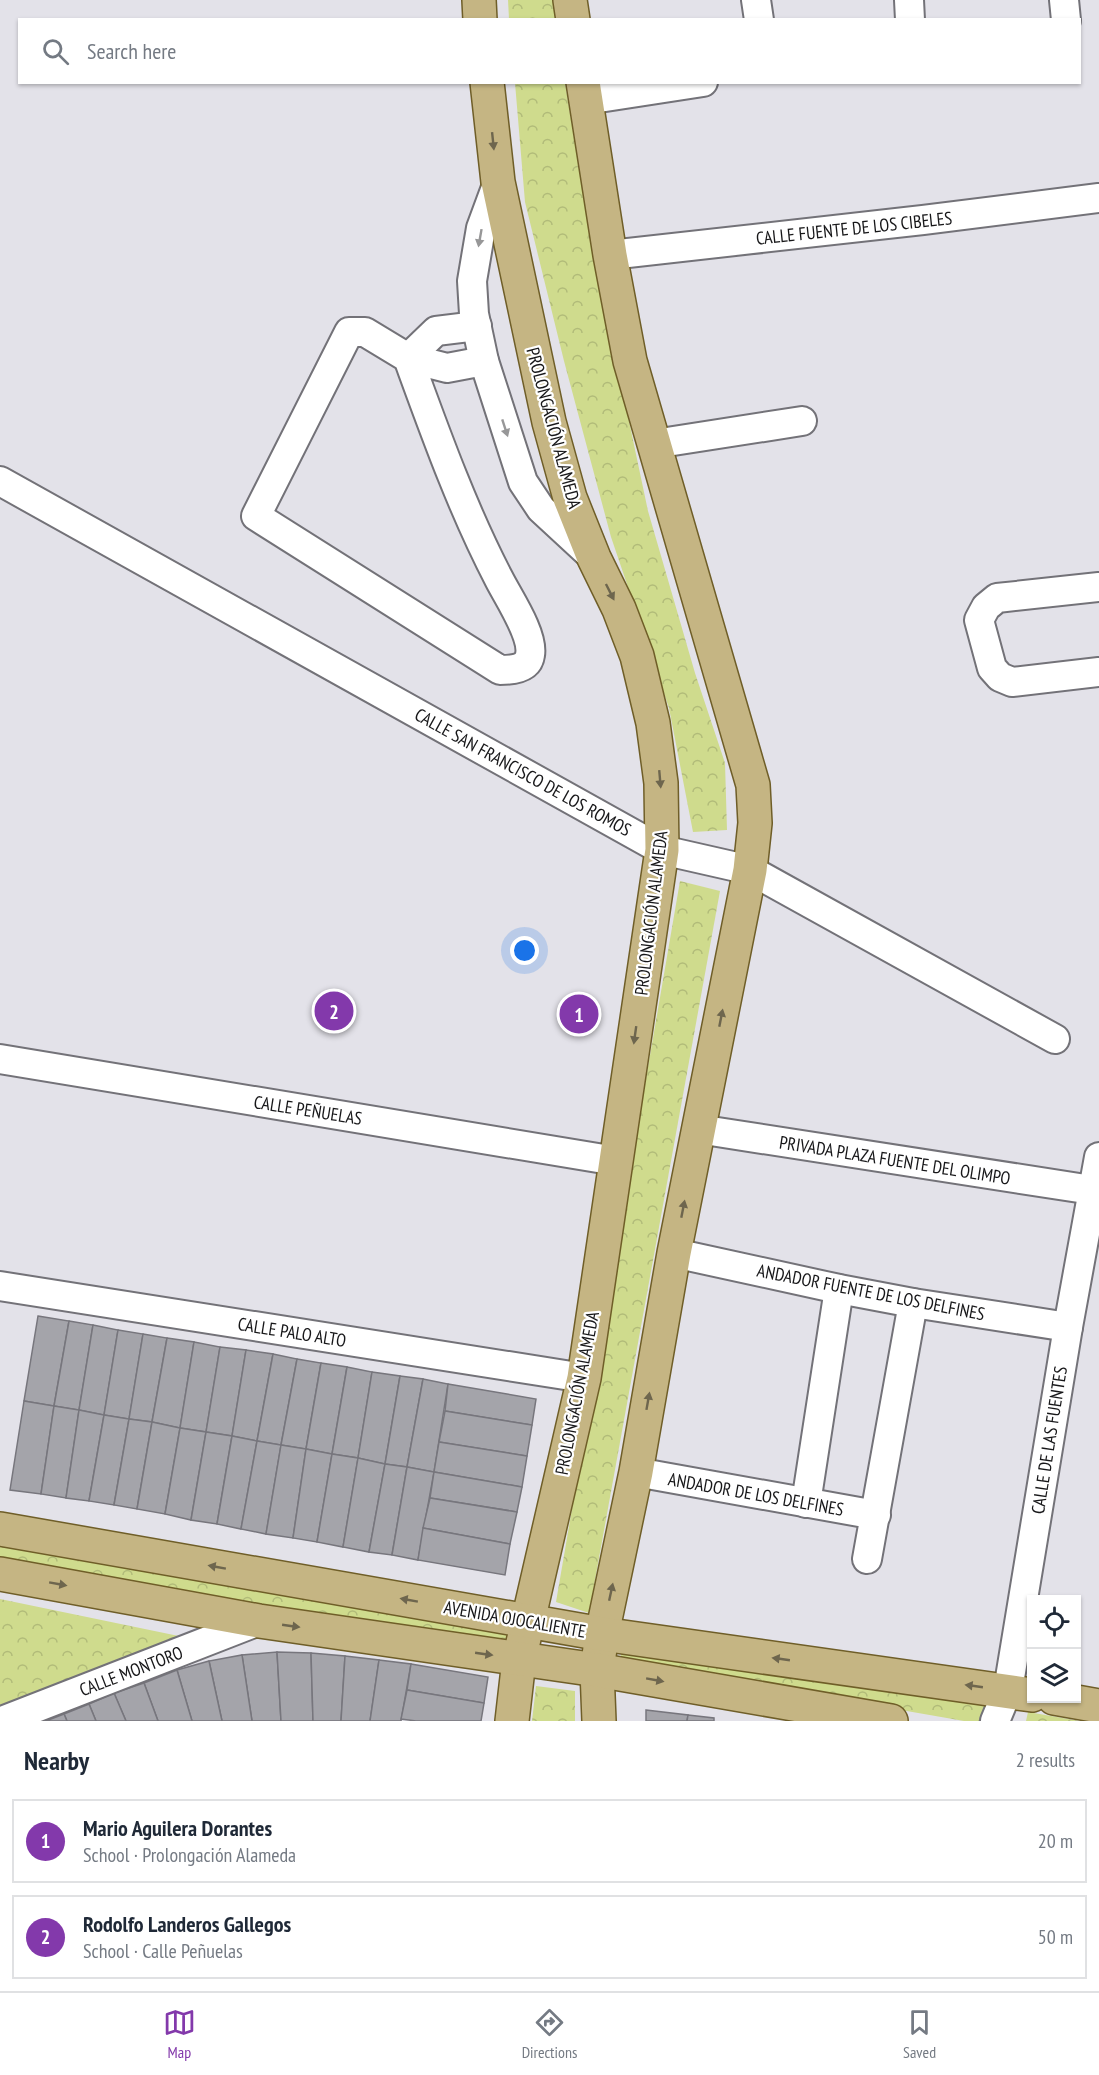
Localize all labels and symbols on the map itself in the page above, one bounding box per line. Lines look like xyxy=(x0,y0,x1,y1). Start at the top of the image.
one-way arrow xyxy=(488,131,498,150)
street label: CALLE FUENTE DE LOS CIBELES xyxy=(755,206,953,250)
one-way arrow xyxy=(475,228,484,247)
street label: PROLONGACIÓN ALAMEDA xyxy=(521,345,587,512)
one-way arrow xyxy=(501,419,511,437)
one-way arrow xyxy=(606,583,615,600)
street label: CALLE SAN FRANCISCO DE LOS ROMOS xyxy=(411,703,636,841)
one-way arrow xyxy=(655,769,665,788)
street label: PROLONGACIÓN ALAMEDA xyxy=(629,829,673,997)
your location xyxy=(510,936,539,965)
pin: 2 xyxy=(314,988,354,1034)
pin: 1 xyxy=(560,992,598,1036)
one-way arrow xyxy=(717,1008,726,1027)
one-way arrow xyxy=(630,1025,639,1044)
street label: CALLE PEÑUELAS xyxy=(252,1090,364,1130)
street label: PRIVADA PLAZA FUENTE DEL OLIMPO xyxy=(778,1130,1012,1190)
one-way arrow xyxy=(679,1199,688,1218)
street label: ANDADOR FUENTE DE LOS DELFINES xyxy=(755,1259,987,1325)
street label: PROLONGACIÓN ALAMEDA xyxy=(550,1309,604,1477)
street label: CALLE PALO ALTO xyxy=(236,1312,348,1352)
street label: CALLE DE LAS FUENTES xyxy=(1026,1364,1072,1515)
one-way arrow xyxy=(644,1391,653,1410)
street label: ANDADOR DE LOS DELFINES xyxy=(666,1467,846,1521)
one-way arrow xyxy=(207,1562,226,1571)
one-way arrow xyxy=(48,1580,67,1589)
one-way arrow xyxy=(606,1583,616,1601)
one-way arrow xyxy=(399,1595,418,1604)
street label: AVENIDA OJOCALIENTE xyxy=(442,1595,588,1643)
one-way arrow xyxy=(282,1621,301,1630)
street label: CALLE MONTORO xyxy=(76,1641,186,1701)
one-way arrow xyxy=(474,1650,493,1659)
one-way arrow xyxy=(771,1654,790,1664)
one-way arrow xyxy=(646,1676,665,1685)
one-way arrow xyxy=(964,1681,983,1690)

